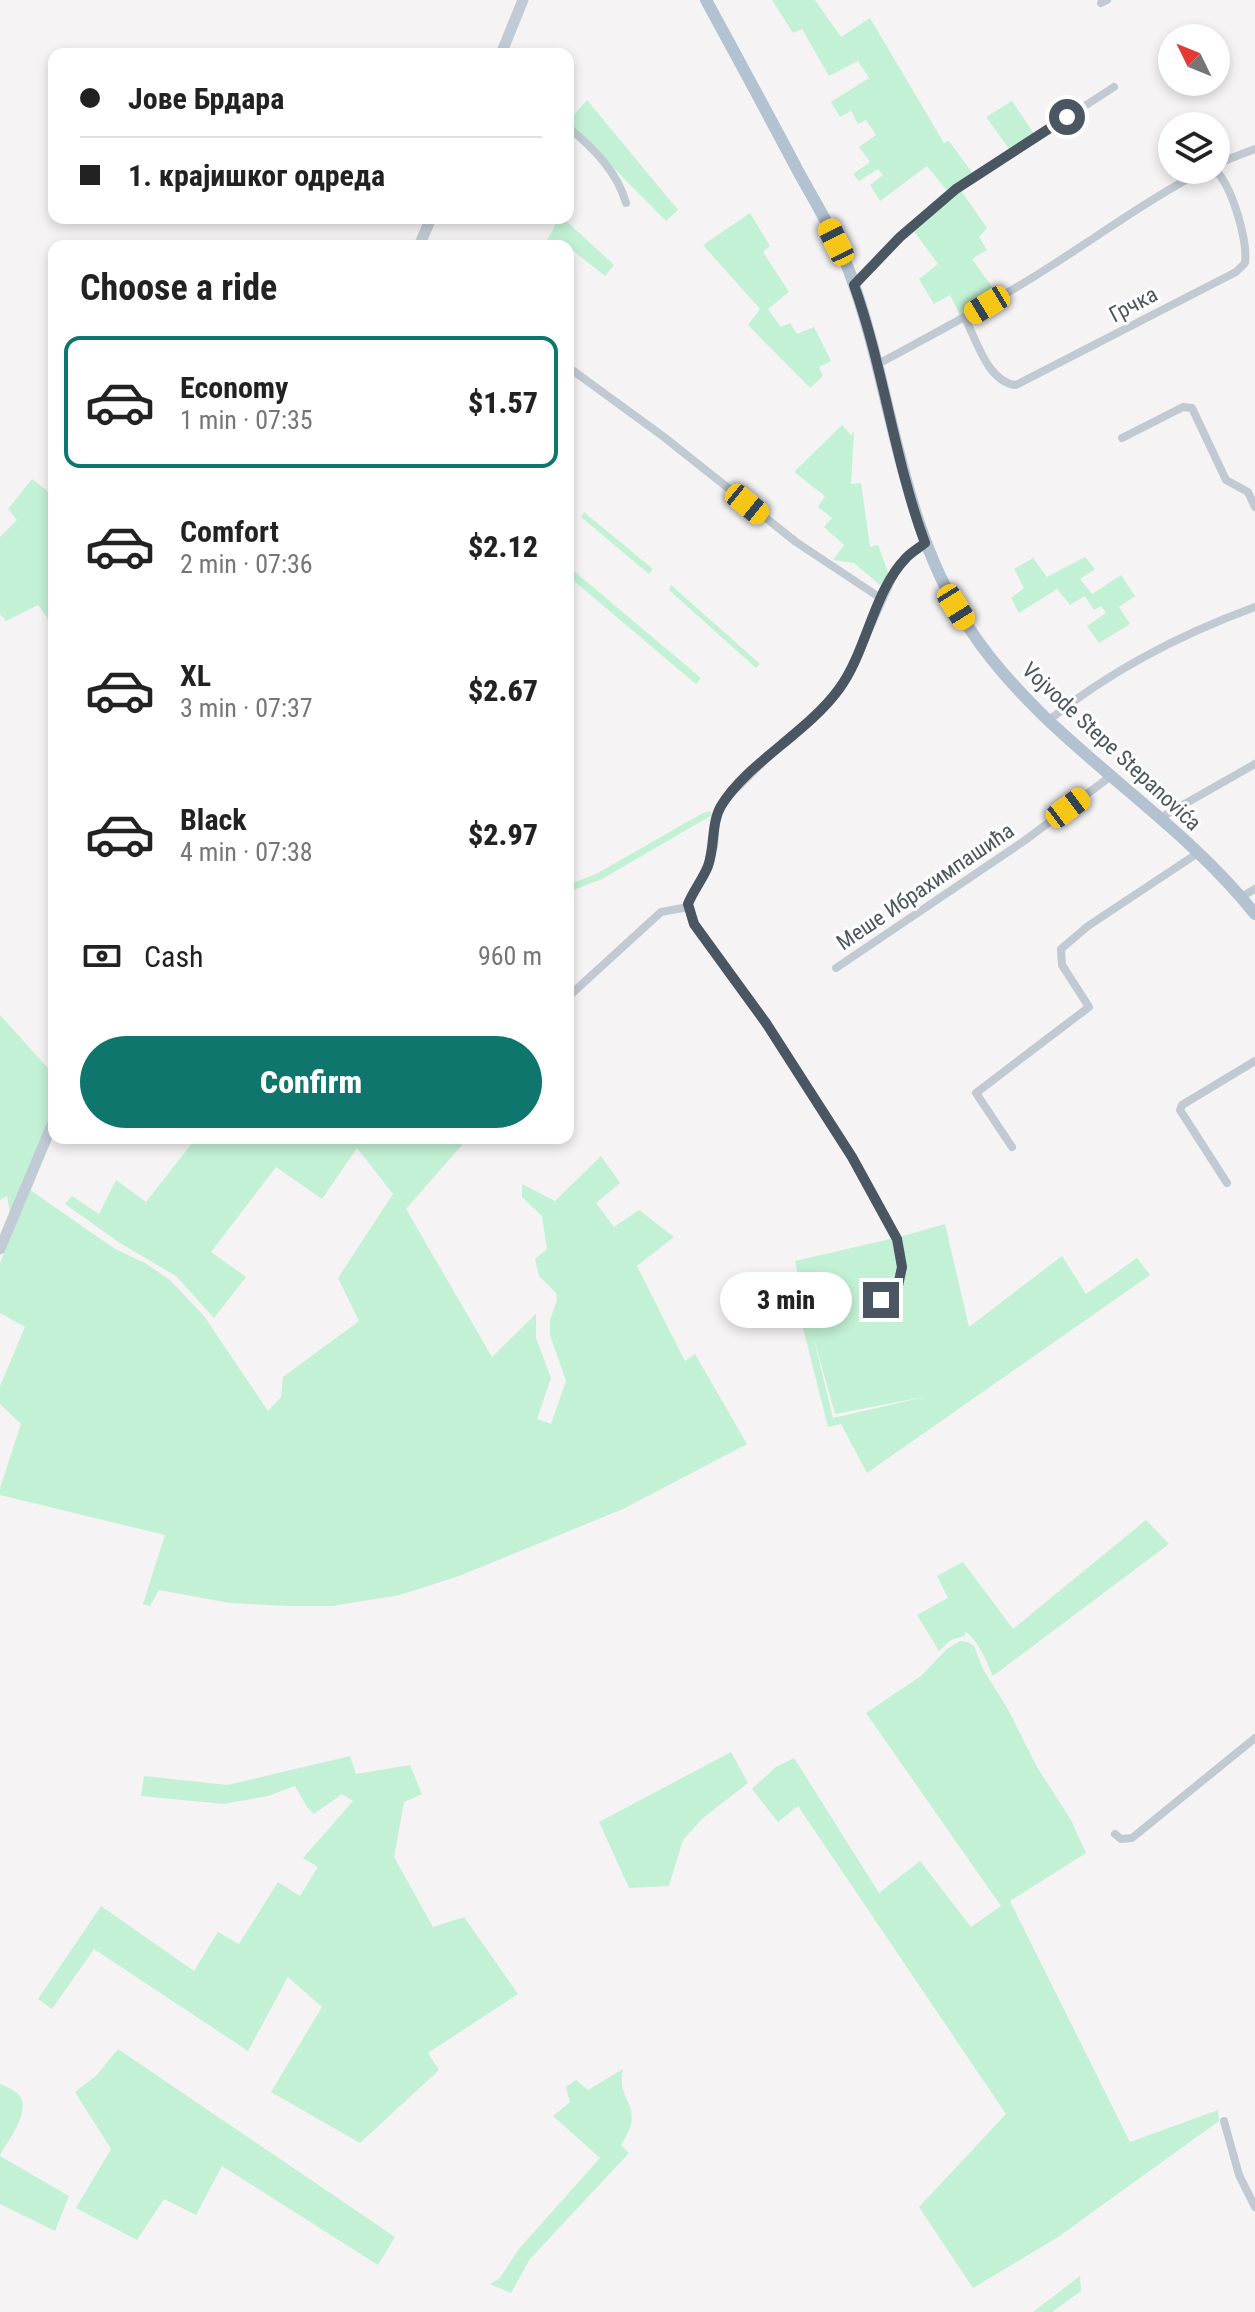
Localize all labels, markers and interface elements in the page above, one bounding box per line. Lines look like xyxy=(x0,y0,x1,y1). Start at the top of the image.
north arrow xyxy=(1158,24,1230,96)
map controls xyxy=(1158,24,1230,184)
text: Јове Брдара xyxy=(128,81,284,116)
route start xyxy=(1049,99,1085,135)
button: layers xyxy=(1158,112,1230,184)
text: 1. крајишког одреда xyxy=(128,158,385,193)
car xyxy=(815,215,857,269)
text: Choose a ride xyxy=(80,267,277,309)
street label: Грчка xyxy=(1105,281,1162,327)
car xyxy=(960,282,1014,328)
icon: car xyxy=(84,366,156,438)
text: Economy xyxy=(180,370,288,405)
text: $1.57 xyxy=(468,385,538,420)
text: 1 min · 07:35 xyxy=(180,405,313,435)
car xyxy=(721,480,773,528)
icon: car xyxy=(84,510,156,582)
text: Comfort xyxy=(180,514,279,549)
text: $2.12 xyxy=(468,529,538,564)
text: 2 min · 07:36 xyxy=(180,549,313,579)
car xyxy=(933,580,979,634)
icon: car xyxy=(84,654,156,726)
street label: Vojvode Stepe Stepanovića xyxy=(1017,657,1206,836)
text: XL xyxy=(180,658,211,693)
text: $2.67 xyxy=(468,673,538,708)
text: 3 min · 07:37 xyxy=(180,693,313,723)
car xyxy=(1042,784,1094,832)
icon: car xyxy=(84,798,156,870)
text: Black xyxy=(180,802,247,837)
text: $2.97 xyxy=(468,817,538,852)
street label: Меше Ибрахимпашића xyxy=(832,818,1019,955)
text: 4 min · 07:38 xyxy=(180,837,313,867)
icon: cash xyxy=(80,934,124,978)
text: Cash xyxy=(144,939,204,974)
text: 960 m xyxy=(478,941,542,971)
button: Confirm xyxy=(80,1036,542,1128)
callout: 3 min xyxy=(721,1272,853,1328)
route end xyxy=(863,1282,899,1318)
text: 3 min xyxy=(757,1285,815,1315)

